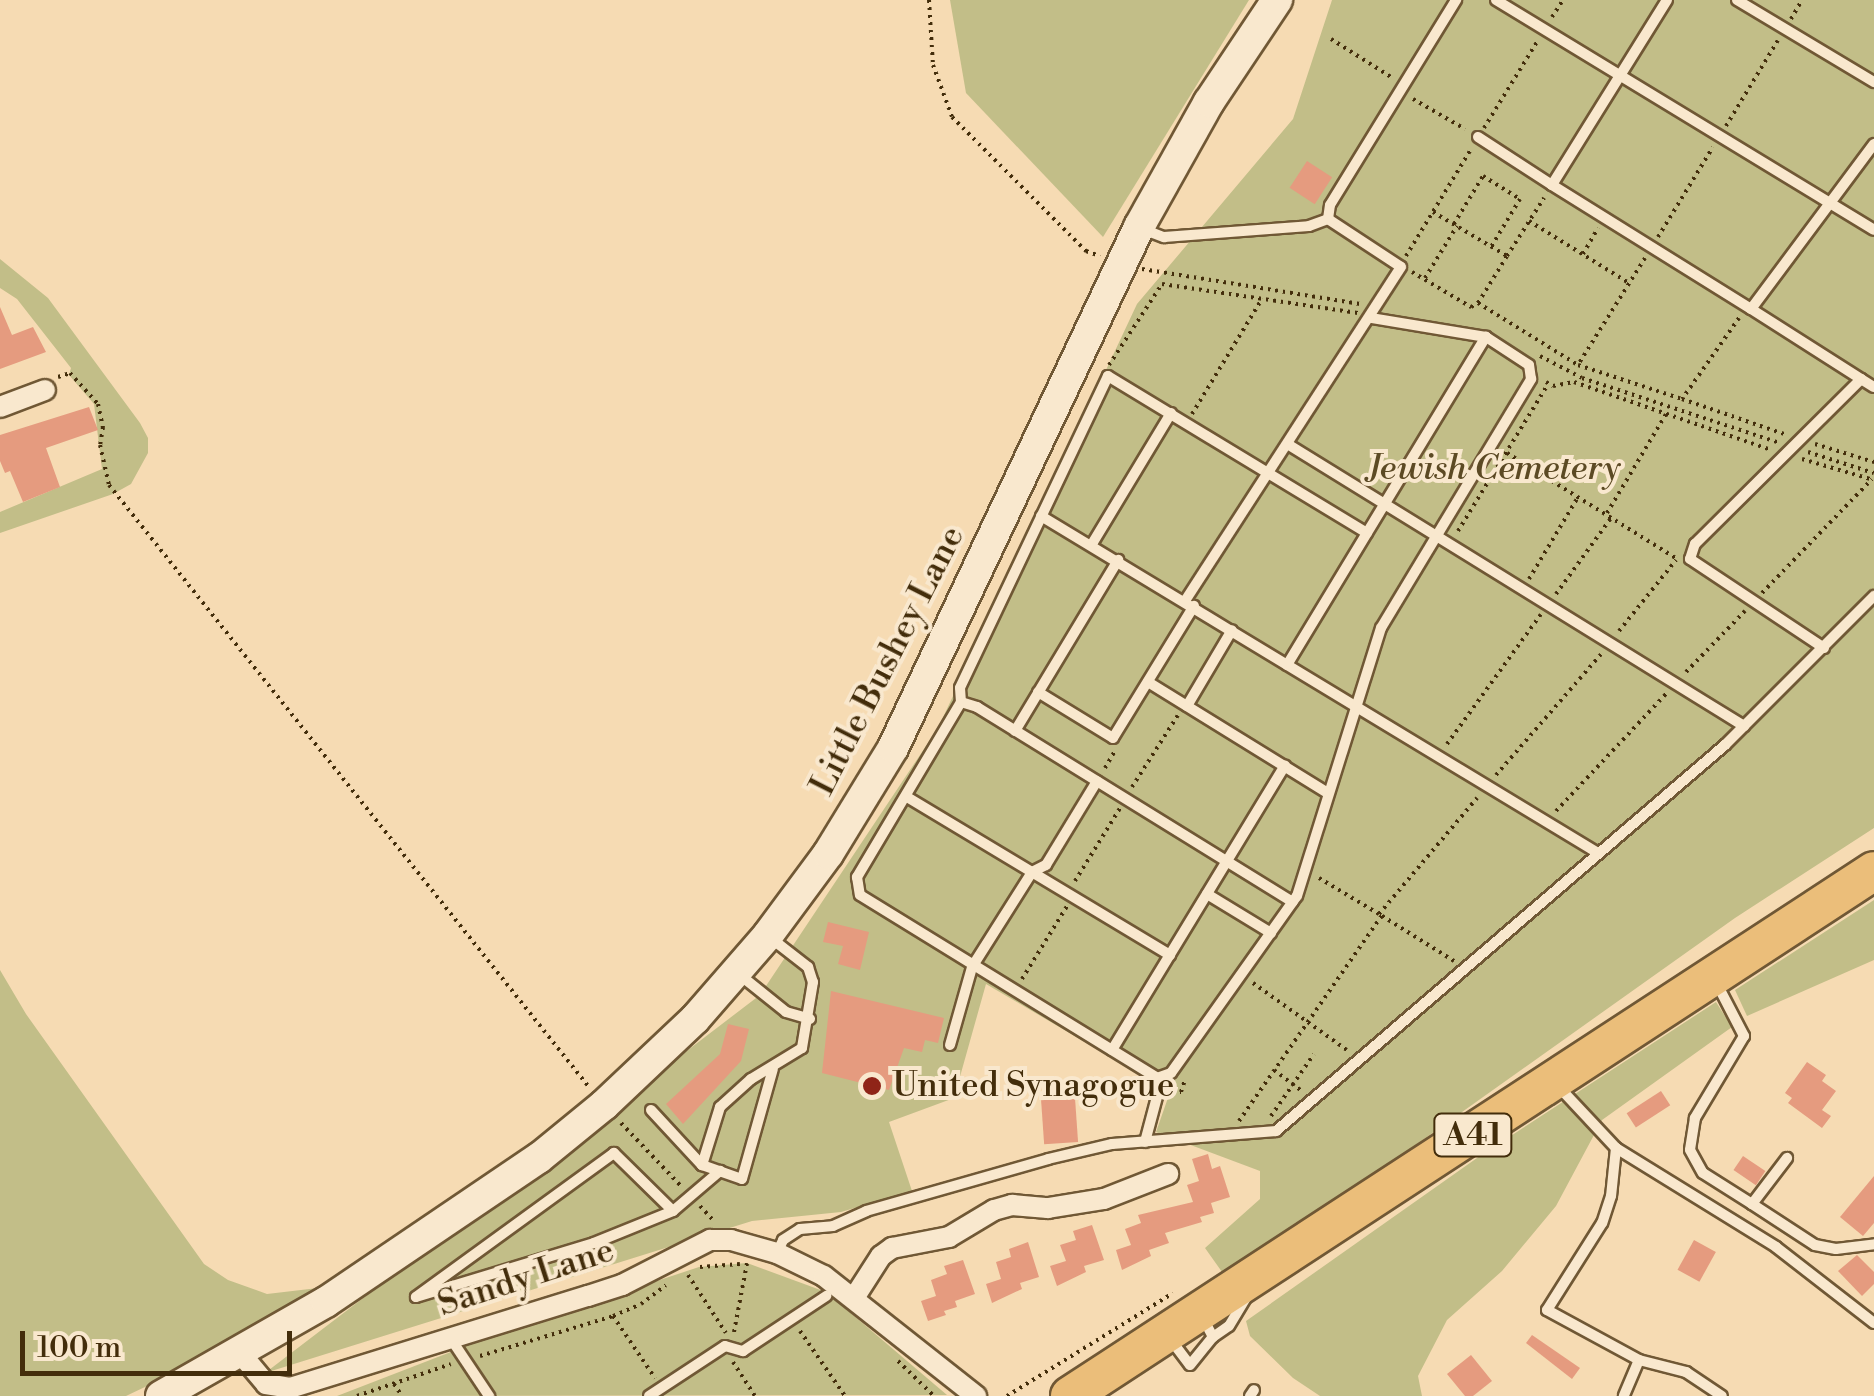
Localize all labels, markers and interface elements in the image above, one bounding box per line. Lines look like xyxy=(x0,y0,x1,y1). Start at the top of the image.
park label: Jewish Cemetery xyxy=(1367,448,1621,490)
street label: Little Bushey Lane xyxy=(802,519,974,803)
place label: United Synagogue xyxy=(892,1065,1174,1107)
marker: United Synagogue xyxy=(861,1075,883,1097)
road number: A41 xyxy=(1433,1108,1513,1162)
street label: Sandy Lane xyxy=(433,1230,619,1326)
scale bar xyxy=(25,1311,298,1373)
text: 100 m xyxy=(37,1329,121,1367)

